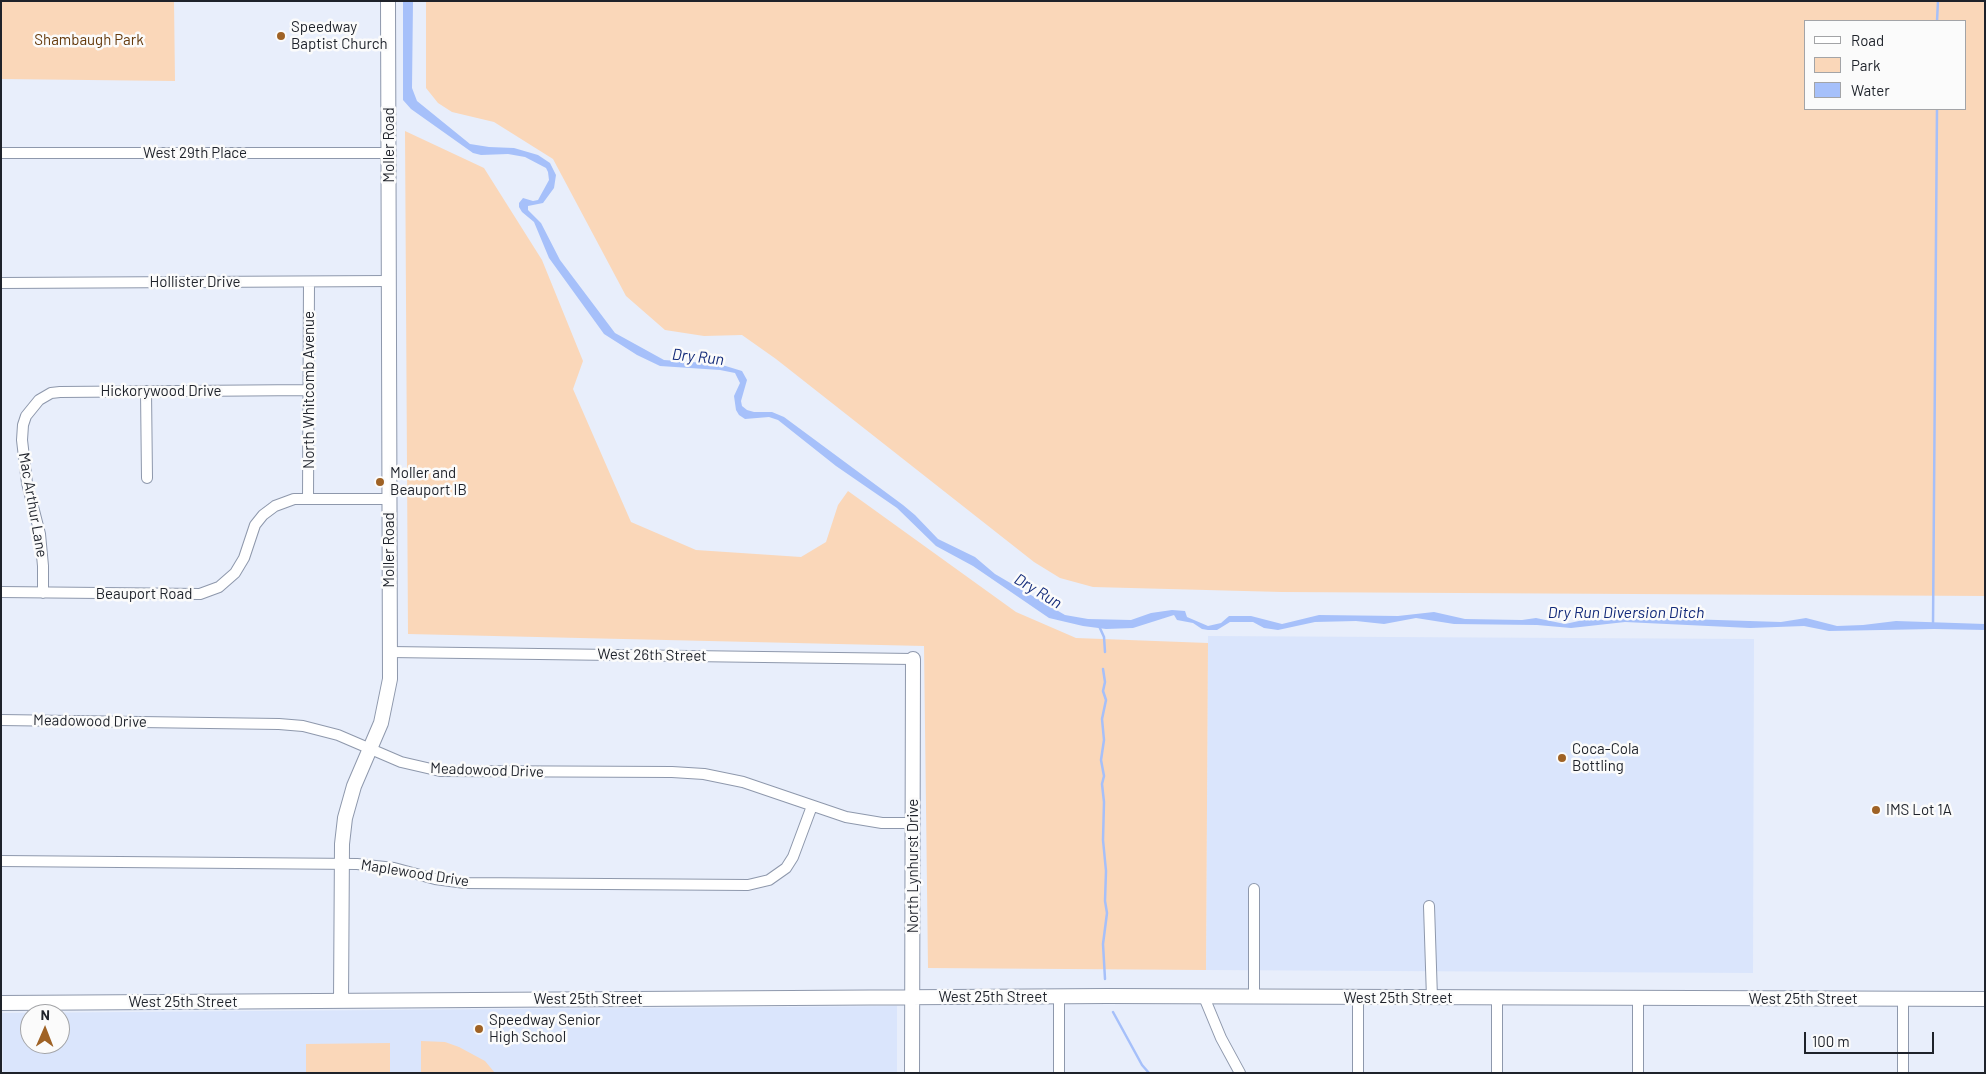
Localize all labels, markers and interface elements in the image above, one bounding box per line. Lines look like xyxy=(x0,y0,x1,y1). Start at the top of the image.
place label: Speedway Baptist Church xyxy=(291,18,388,53)
legend xyxy=(1804,20,1966,110)
marker: Speedway Baptist Church xyxy=(275,30,287,42)
park label: Shambaugh Park xyxy=(34,31,144,49)
text: Road xyxy=(1851,31,1884,49)
text: Park xyxy=(1851,56,1880,74)
text: Water xyxy=(1851,81,1890,99)
street label: Moller Road xyxy=(380,107,398,183)
street label: West 29th Place xyxy=(143,144,247,162)
street label: Hollister Drive xyxy=(149,273,241,291)
street label: North Whitcomb Avenue xyxy=(300,311,318,469)
water label: Dry Run xyxy=(671,345,725,369)
street label: Hickorywood Drive xyxy=(100,382,222,400)
street label: Mac Arthur Lane xyxy=(15,451,51,559)
place label: Moller and Beauport IB xyxy=(390,464,467,499)
marker: Moller and Beauport IB xyxy=(374,476,386,488)
street label: Moller Road xyxy=(380,512,398,588)
water label: Dry Run xyxy=(1011,569,1065,613)
street label: Beauport Road xyxy=(96,585,192,603)
water label: Dry Run Diversion Ditch xyxy=(1548,603,1704,623)
street label: West 26th Street xyxy=(597,645,707,665)
street label: Meadowood Drive xyxy=(33,711,147,731)
place label: Coca-Cola Bottling xyxy=(1572,740,1639,775)
marker: Coca-Cola Bottling xyxy=(1556,752,1568,764)
street label: Meadowood Drive xyxy=(430,759,544,781)
street label: North Lynhurst Drive xyxy=(904,799,922,933)
place label: IMS Lot 1A xyxy=(1886,801,1952,819)
marker: IMS Lot 1A xyxy=(1870,804,1882,816)
street label: Maplewood Drive xyxy=(360,856,470,890)
street label: West 25th Street xyxy=(938,988,1048,1006)
street label: West 25th Street xyxy=(1343,989,1453,1007)
street label: West 25th Street xyxy=(533,990,643,1008)
street label: West 25th Street xyxy=(1748,990,1858,1008)
street label: West 25th Street xyxy=(128,993,238,1011)
north arrow xyxy=(20,1004,70,1054)
text: N xyxy=(40,1006,50,1023)
place label: Speedway Senior High School xyxy=(489,1011,601,1046)
scale bar xyxy=(1806,1022,1936,1054)
marker: Speedway Senior High School xyxy=(473,1023,485,1035)
text: 100 m xyxy=(1812,1032,1850,1050)

